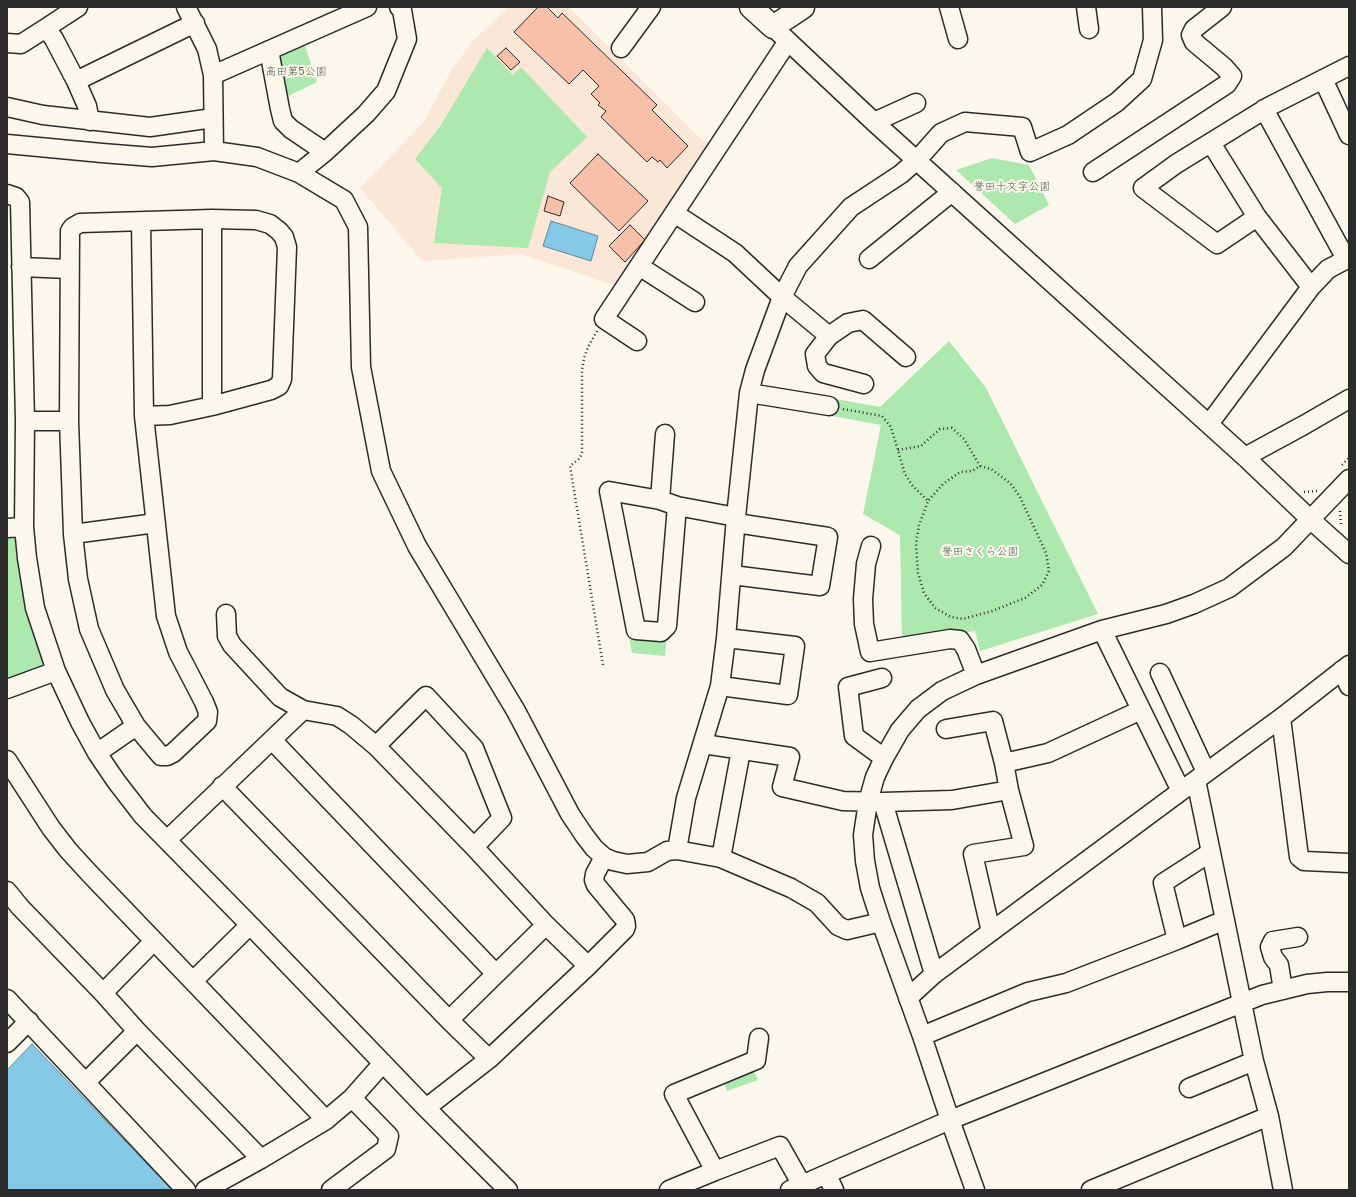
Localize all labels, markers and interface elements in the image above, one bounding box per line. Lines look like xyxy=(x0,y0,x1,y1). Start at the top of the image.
park label: 高田第5公園 xyxy=(265,65,327,79)
park label: 誉田十文字公園 xyxy=(974,180,1050,194)
park label: 誉田さくら公園 xyxy=(942,545,1018,559)

